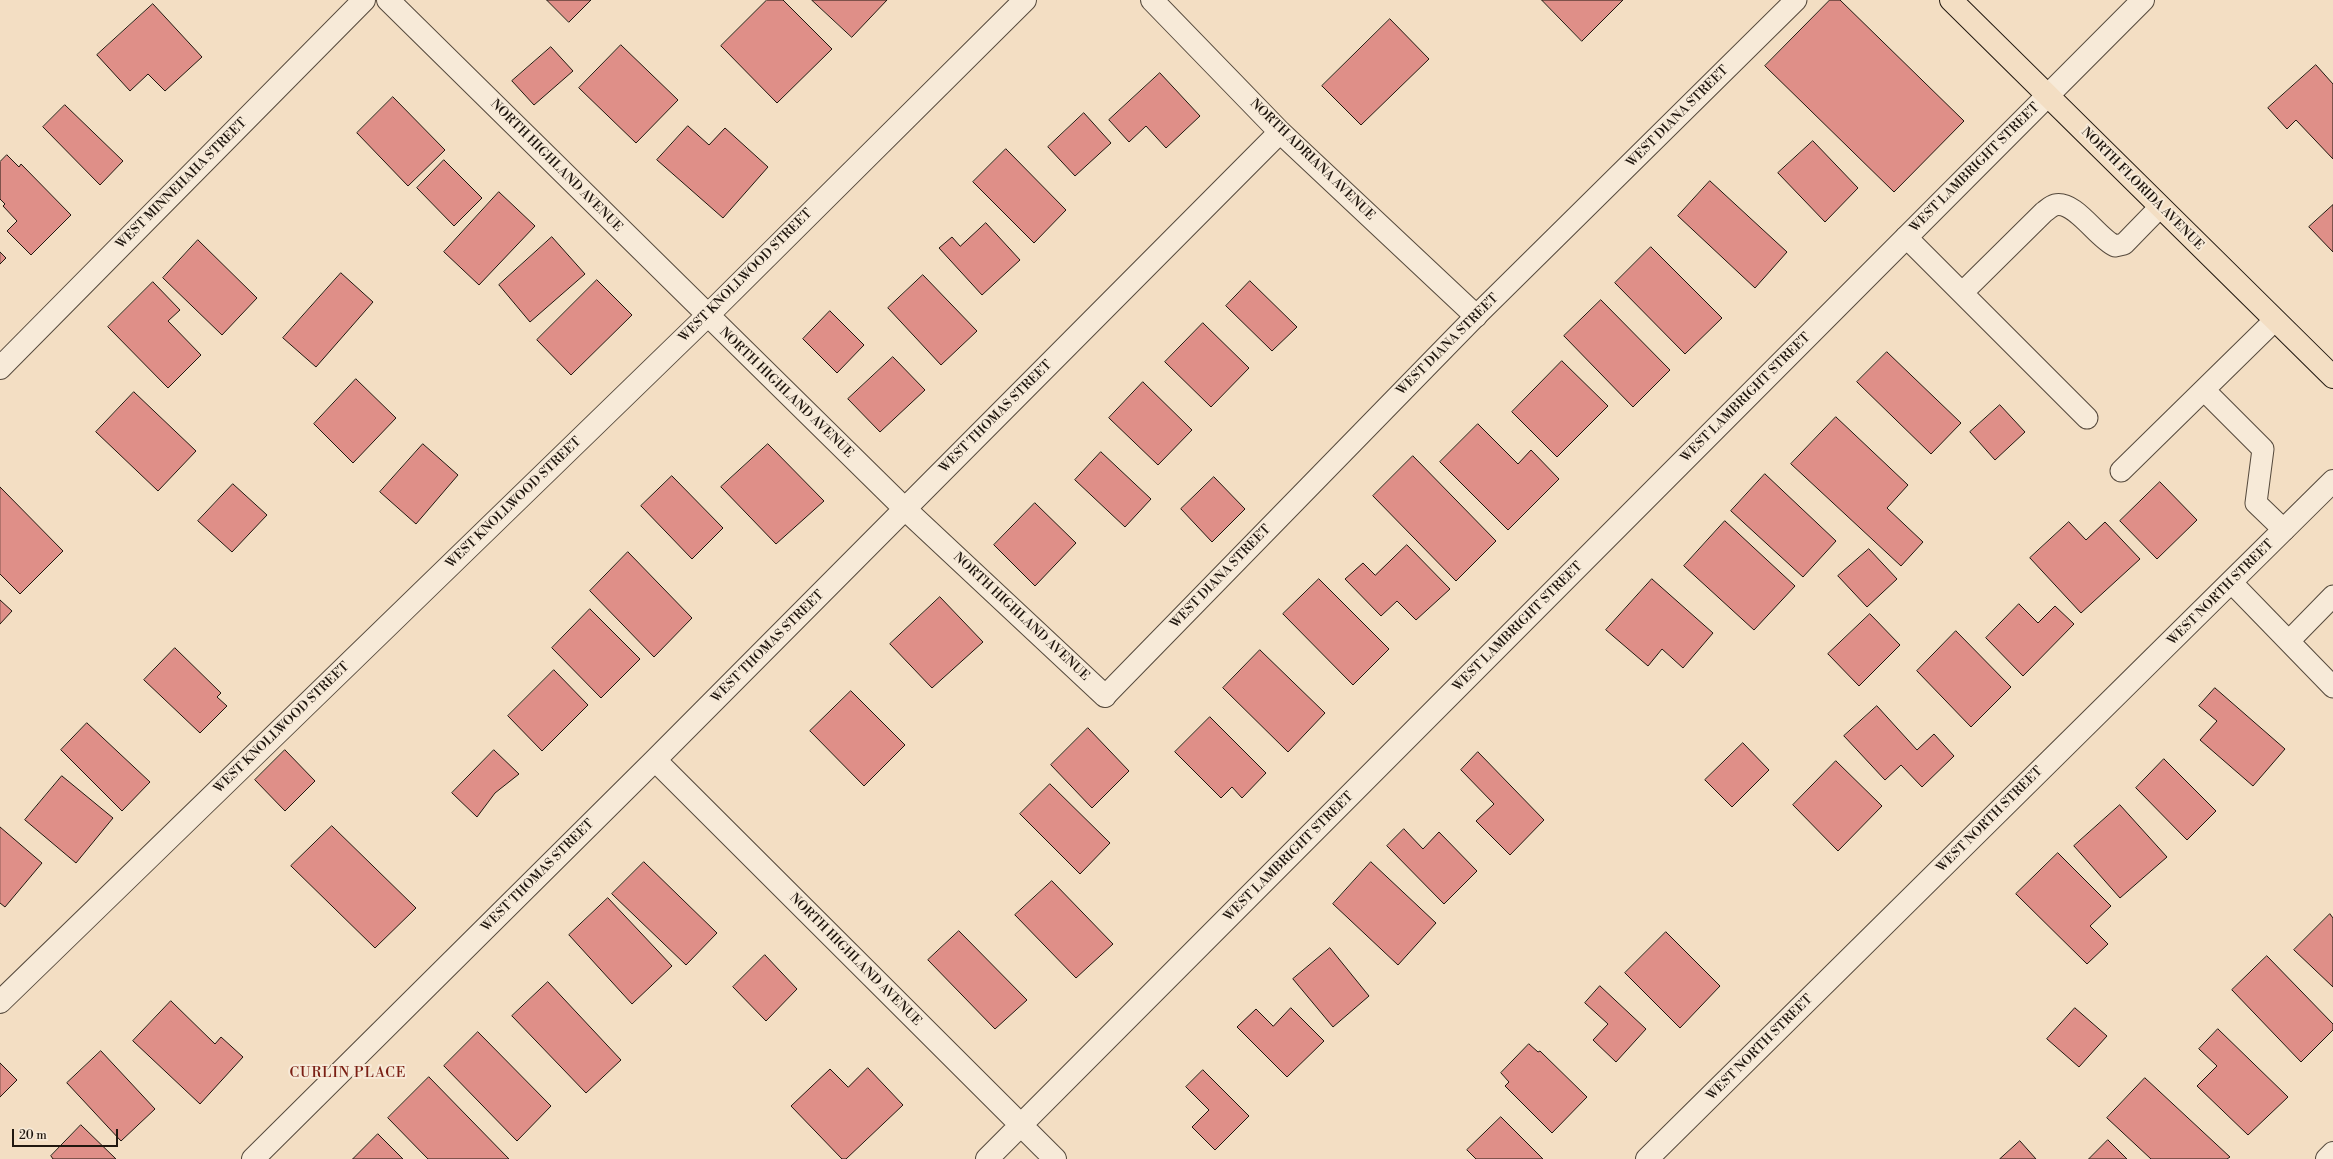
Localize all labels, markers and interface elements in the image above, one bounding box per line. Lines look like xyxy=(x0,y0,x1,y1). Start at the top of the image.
street label: WEST DIANA STREET xyxy=(1624,63,1732,171)
street label: NORTH ADRIANA AVENUE xyxy=(1246,96,1378,224)
street label: NORTH HIGHLAND AVENUE xyxy=(487,97,625,235)
street label: WEST LAMBRIGHT STREET xyxy=(1907,100,2043,236)
street label: WEST MINNEHAHA STREET xyxy=(113,115,251,253)
street label: NORTH FLORIDA AVENUE xyxy=(2077,124,2207,254)
street label: WEST KNOLLWOOD STREET xyxy=(676,206,816,346)
street label: WEST DIANA STREET xyxy=(1394,291,1502,399)
street label: NORTH HIGHLAND AVENUE xyxy=(716,325,856,461)
street label: WEST LAMBRIGHT STREET xyxy=(1678,330,1814,466)
street label: WEST THOMAS STREET xyxy=(936,357,1056,477)
street label: WEST KNOLLWOOD STREET xyxy=(443,434,585,572)
street label: WEST DIANA STREET xyxy=(1168,522,1274,632)
street label: WEST NORTH STREET xyxy=(2165,537,2277,649)
street label: NORTH HIGHLAND AVENUE xyxy=(950,550,1092,684)
street label: WEST LAMBRIGHT STREET xyxy=(1450,559,1586,695)
street label: WEST THOMAS STREET xyxy=(708,587,828,707)
street label: WEST KNOLLWOOD STREET xyxy=(211,659,353,797)
street label: WEST NORTH STREET xyxy=(1934,764,2046,876)
street label: WEST LAMBRIGHT STREET xyxy=(1221,789,1357,925)
street label: WEST THOMAS STREET xyxy=(478,816,598,936)
street label: NORTH HIGHLAND AVENUE xyxy=(786,891,924,1029)
street label: WEST NORTH STREET xyxy=(1704,992,1816,1104)
district label: CURLIN PLACE xyxy=(290,1066,406,1082)
scale bar xyxy=(14,1121,120,1147)
text: 20 m xyxy=(19,1128,47,1143)

